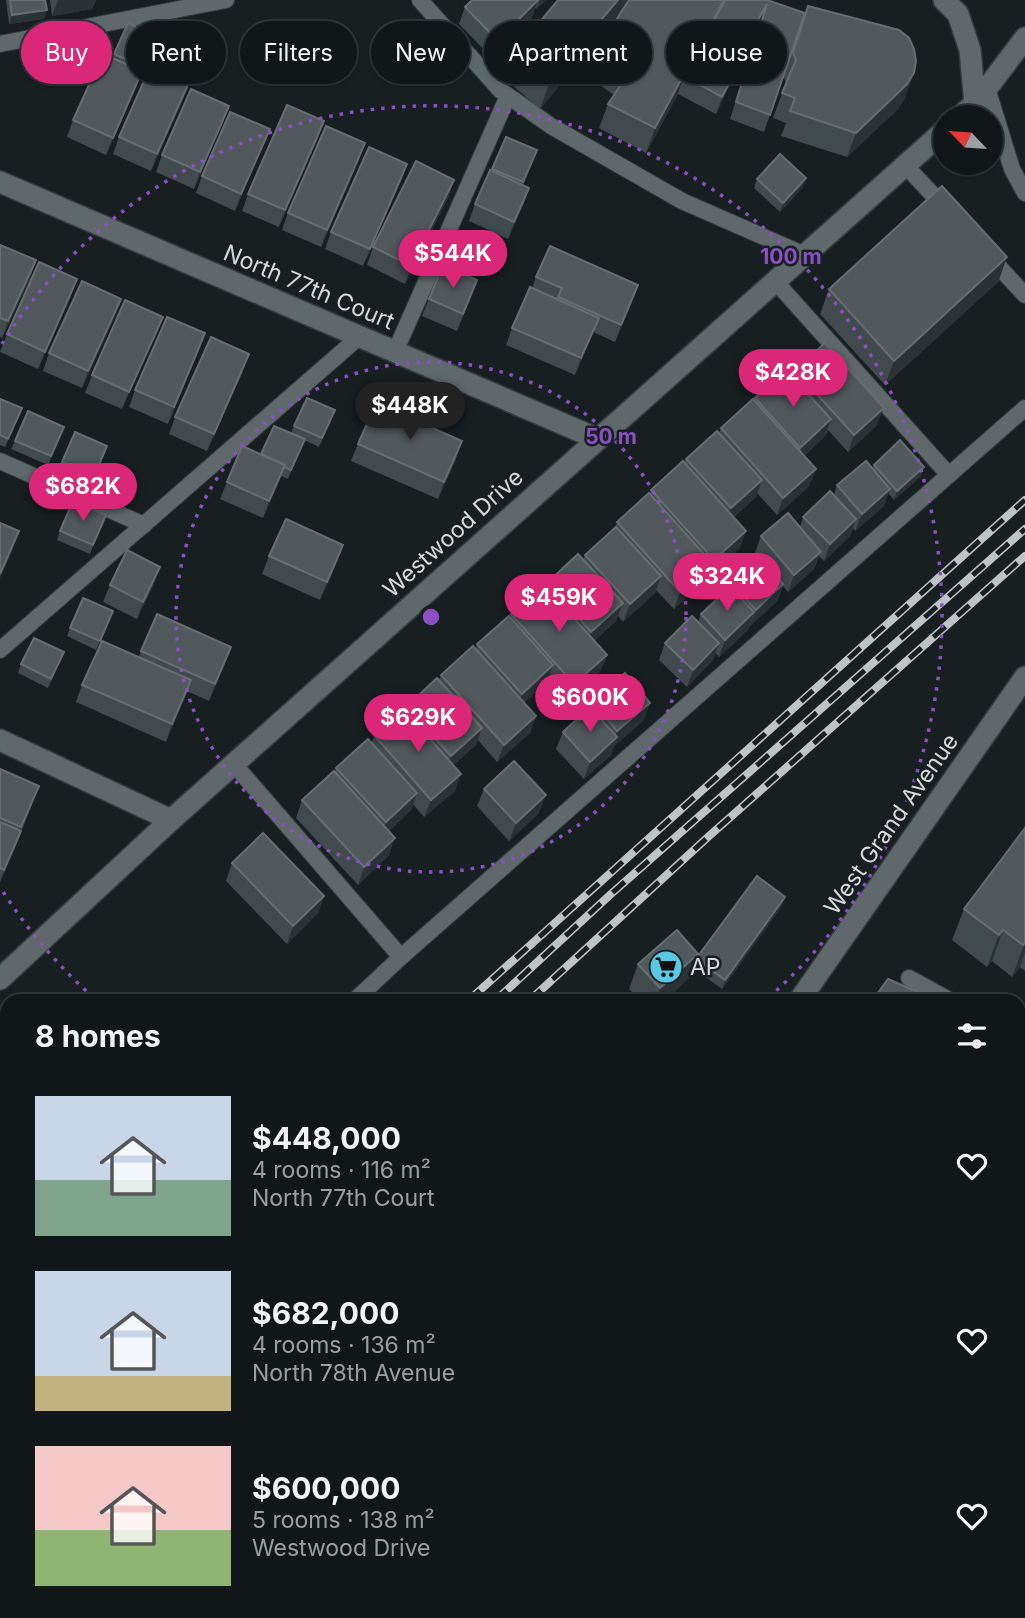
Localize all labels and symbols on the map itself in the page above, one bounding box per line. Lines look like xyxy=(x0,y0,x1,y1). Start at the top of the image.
north arrow xyxy=(933,105,1003,175)
pin: $544K xyxy=(404,230,502,290)
street label: North 77th Court xyxy=(220,238,399,336)
text: 100 m xyxy=(760,244,822,269)
pin: $428K xyxy=(744,350,842,409)
pin: $448K xyxy=(361,382,459,442)
text: 50 m xyxy=(585,424,637,449)
pin: $682K xyxy=(34,463,132,523)
street label: Westwood Drive xyxy=(377,463,529,603)
pin: $324K xyxy=(678,554,776,613)
pin: $459K xyxy=(510,574,608,634)
centre of rings xyxy=(419,605,443,629)
pin: $600K xyxy=(541,674,639,734)
pin: $629K xyxy=(369,694,467,754)
street label: West Grand Avenue xyxy=(818,728,964,920)
supermarket icon: AP xyxy=(647,948,685,986)
place label: AP xyxy=(690,953,721,981)

